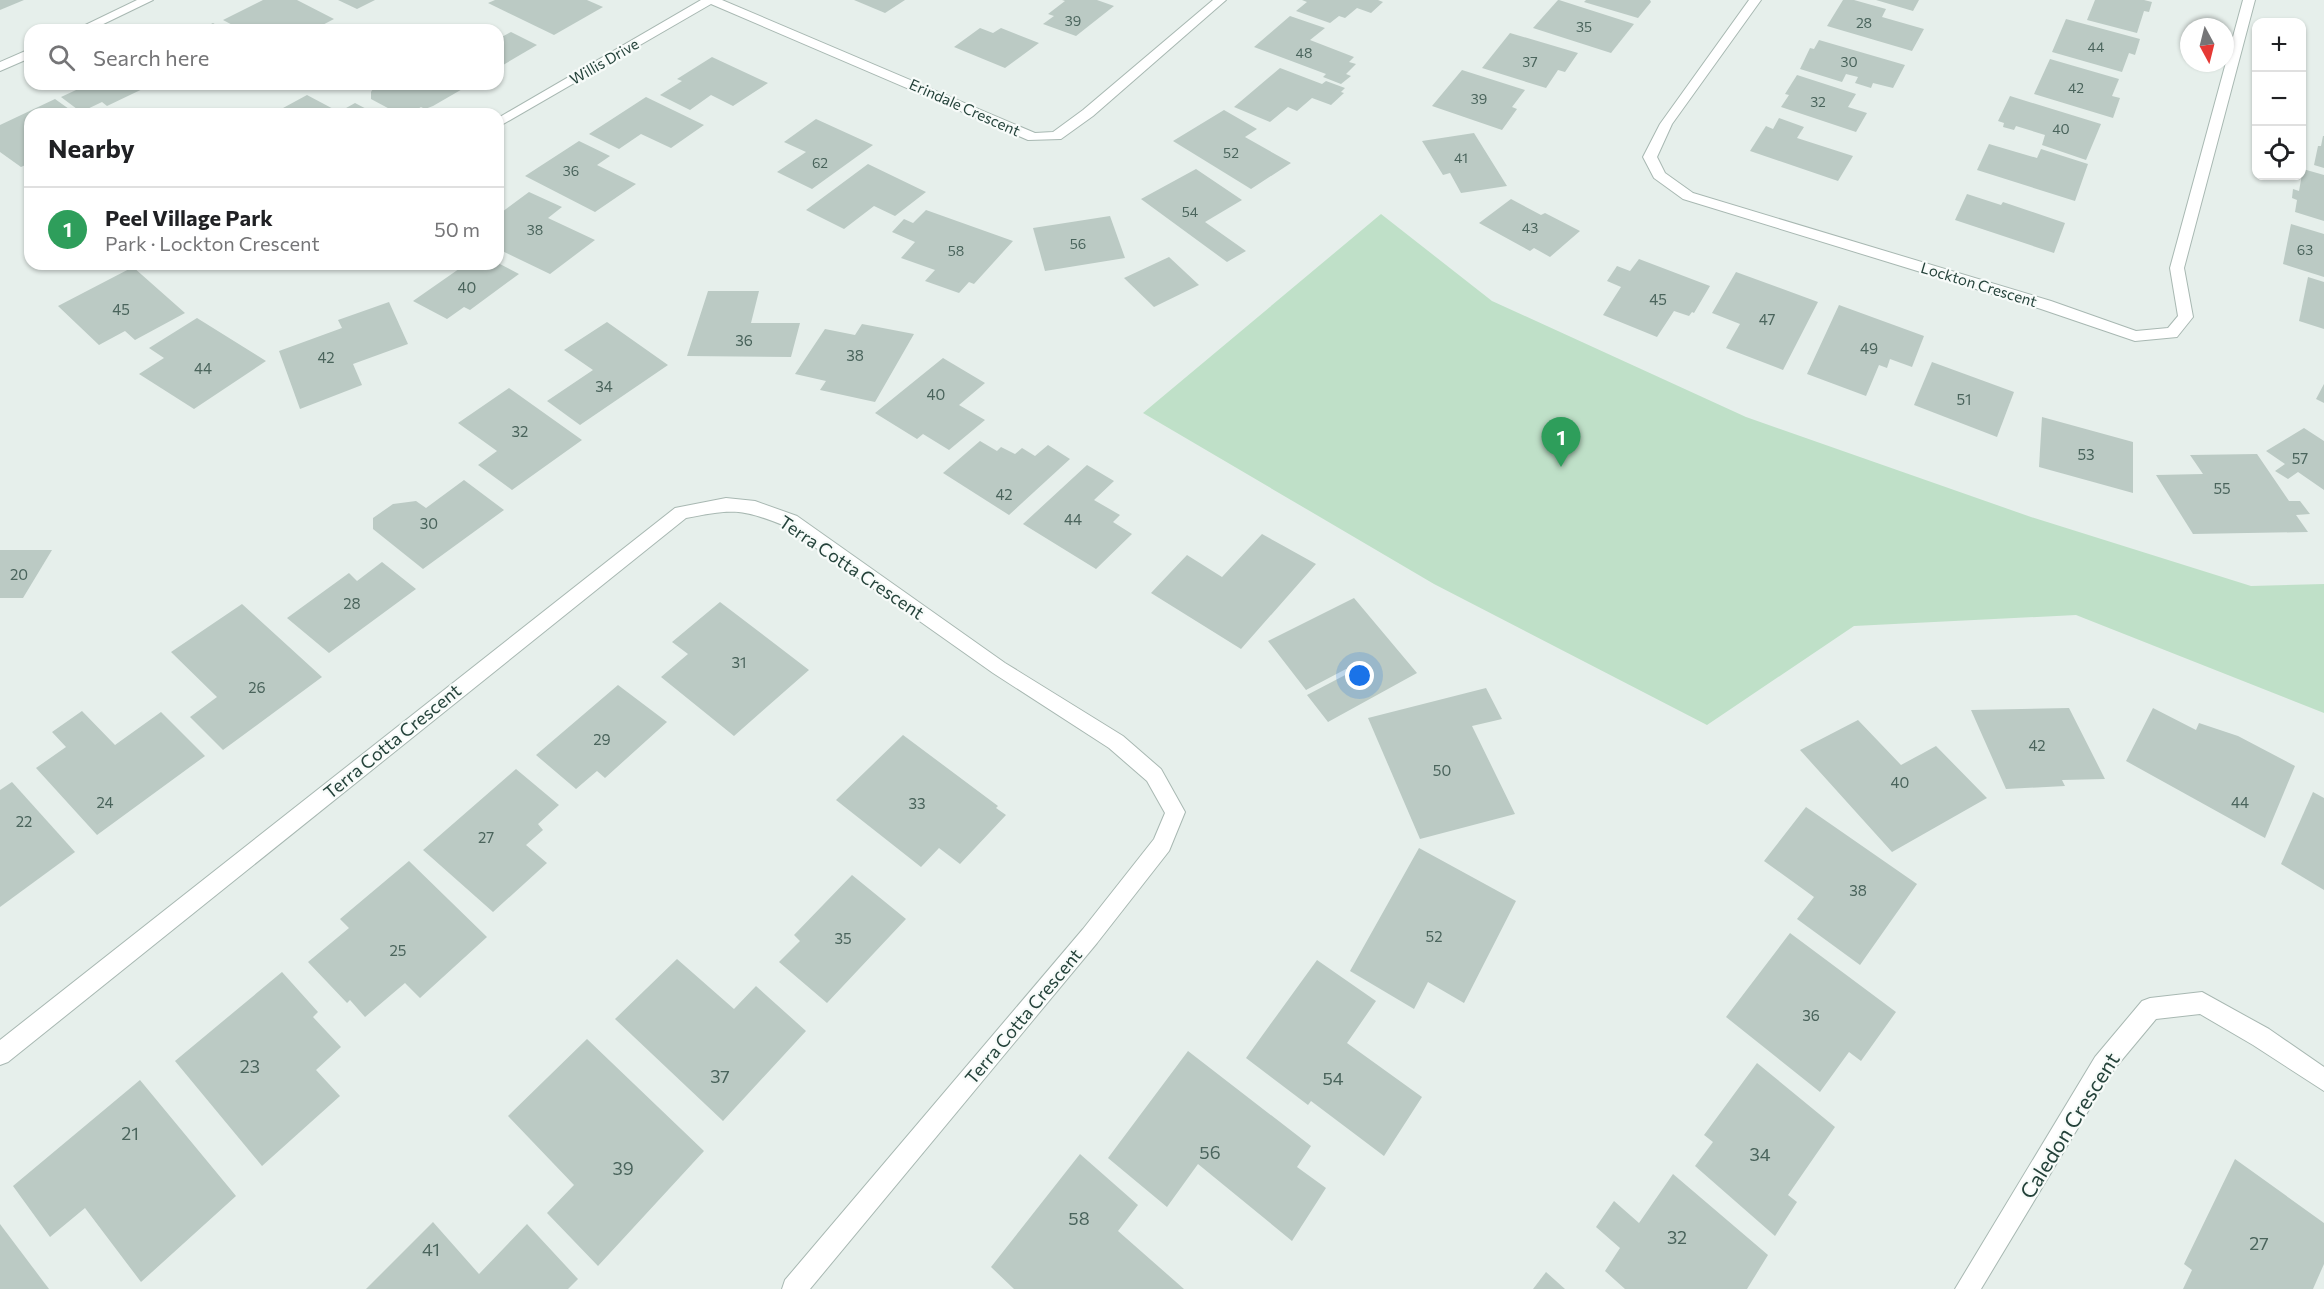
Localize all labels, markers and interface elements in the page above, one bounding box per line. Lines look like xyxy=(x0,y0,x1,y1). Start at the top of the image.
house number: 39 xyxy=(1065,12,1081,29)
house number: 28 xyxy=(1856,14,1872,31)
house number: 35 xyxy=(1576,18,1592,35)
north arrow xyxy=(2180,18,2234,72)
map controls xyxy=(2252,18,2306,180)
button: + xyxy=(2252,18,2306,72)
search box xyxy=(24,24,504,90)
street label: Willis Drive xyxy=(566,34,642,88)
house number: 44 xyxy=(2088,38,2105,55)
icon: search xyxy=(45,41,78,74)
text: Search here xyxy=(93,44,209,71)
house number: 48 xyxy=(1296,44,1312,61)
house number: 37 xyxy=(1522,53,1538,70)
house number: 30 xyxy=(1840,53,1858,70)
button: − xyxy=(2252,72,2306,126)
street label: Erindale Crescent xyxy=(907,75,1023,139)
house number: 42 xyxy=(2068,79,2084,96)
house number: 39 xyxy=(1471,90,1487,107)
house number: 32 xyxy=(1810,93,1826,110)
house number: 40 xyxy=(2052,120,2070,137)
button: locate xyxy=(2252,126,2306,180)
text: Nearby xyxy=(48,132,135,163)
house number: 52 xyxy=(1223,144,1239,161)
house number: 41 xyxy=(1454,149,1468,166)
house number: 62 xyxy=(812,154,828,171)
house number: 36 xyxy=(563,162,579,179)
house number: 54 xyxy=(1182,203,1199,220)
text: Peel Village Park xyxy=(105,204,273,231)
text: 1 xyxy=(63,217,72,241)
text: 50 m xyxy=(434,217,480,241)
house number: 43 xyxy=(1522,219,1538,236)
house number: 38 xyxy=(527,221,543,238)
text: Park · Lockton Crescent xyxy=(105,231,320,255)
house number: 56 xyxy=(1070,235,1086,252)
house number: 63 xyxy=(2297,241,2313,258)
house number: 58 xyxy=(948,242,964,259)
street label: Lockton Crescent xyxy=(1919,258,2039,310)
house number: 40 xyxy=(458,278,476,296)
house number: 45 xyxy=(1649,290,1667,308)
house number: 45 xyxy=(112,300,130,318)
house number: 47 xyxy=(1759,310,1775,328)
house number: 36 xyxy=(735,331,753,349)
house number: 49 xyxy=(1860,339,1878,357)
house number: 38 xyxy=(846,346,864,364)
house number: 42 xyxy=(317,348,335,366)
house number: 44 xyxy=(194,359,212,377)
house number: 34 xyxy=(595,377,613,395)
house number: 40 xyxy=(927,385,945,403)
house number: 51 xyxy=(1956,390,1972,408)
pin: 1 xyxy=(1542,418,1580,467)
house number: 32 xyxy=(512,422,528,440)
house number: 53 xyxy=(2077,445,2095,463)
house number: 57 xyxy=(2292,449,2308,467)
house number: 55 xyxy=(2213,479,2231,497)
house number: 42 xyxy=(995,485,1013,503)
street label: Terra Cotta Crescent xyxy=(775,510,929,624)
house number: 44 xyxy=(1064,510,1082,528)
house number: 30 xyxy=(420,514,438,532)
house number: 20 xyxy=(10,565,28,583)
house number: 28 xyxy=(343,594,361,612)
house number: 31 xyxy=(732,653,746,671)
your location xyxy=(1345,661,1374,690)
house number: 26 xyxy=(248,678,266,696)
street label: Terra Cotta Crescent xyxy=(319,679,465,803)
house number: 29 xyxy=(593,730,611,748)
house number: 42 xyxy=(2028,736,2046,754)
house number: 50 xyxy=(1433,761,1451,779)
house number: 40 xyxy=(1891,773,1909,791)
house number: 24 xyxy=(96,793,114,811)
house number: 44 xyxy=(2231,793,2249,811)
house number: 33 xyxy=(908,794,926,812)
house number: 22 xyxy=(16,812,32,830)
house number: 27 xyxy=(478,828,494,846)
house number: 38 xyxy=(1849,881,1867,899)
house number: 52 xyxy=(1426,927,1442,945)
house number: 35 xyxy=(834,929,852,947)
house number: 25 xyxy=(390,941,406,959)
street label: Terra Cotta Crescent xyxy=(960,944,1086,1088)
house number: 36 xyxy=(1802,1006,1820,1024)
street label: Caledon Crescent xyxy=(2014,1047,2124,1203)
house number: 23 xyxy=(240,1055,260,1077)
house number: 37 xyxy=(710,1065,730,1087)
house number: 54 xyxy=(1322,1067,1344,1089)
house number: 21 xyxy=(121,1122,139,1144)
house number: 56 xyxy=(1199,1141,1221,1163)
house number: 34 xyxy=(1749,1143,1771,1165)
house number: 39 xyxy=(612,1157,634,1179)
house number: 58 xyxy=(1068,1207,1090,1229)
house number: 32 xyxy=(1667,1226,1687,1248)
house number: 27 xyxy=(2249,1232,2269,1254)
house number: 41 xyxy=(422,1238,440,1260)

